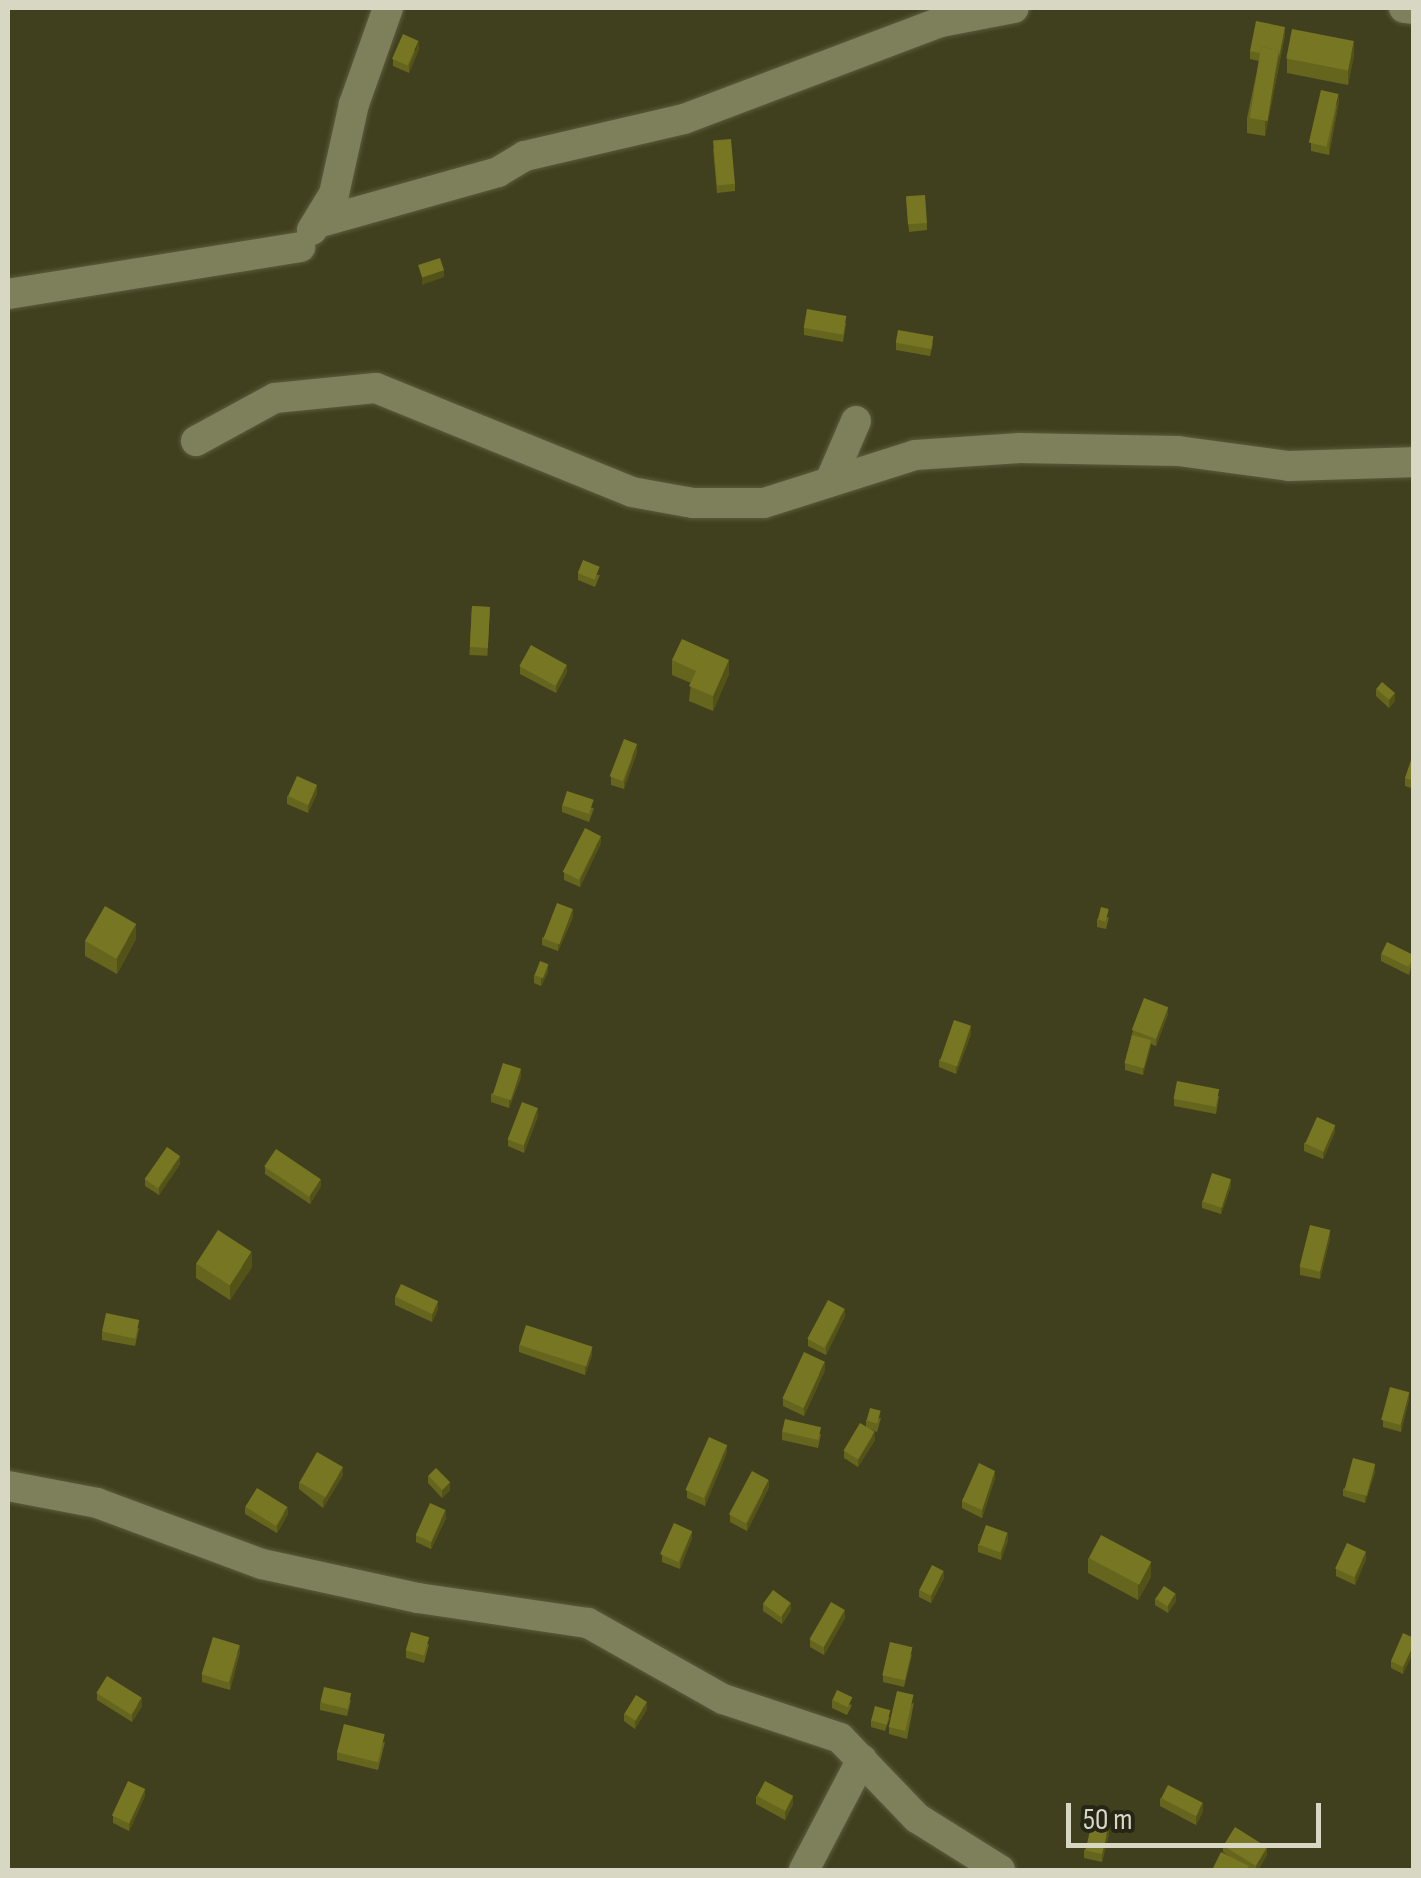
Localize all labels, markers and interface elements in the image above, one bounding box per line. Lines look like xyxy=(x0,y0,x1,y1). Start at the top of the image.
scale bar xyxy=(1071,1783,1326,1845)
text: 50 m xyxy=(1083,1802,1132,1838)

